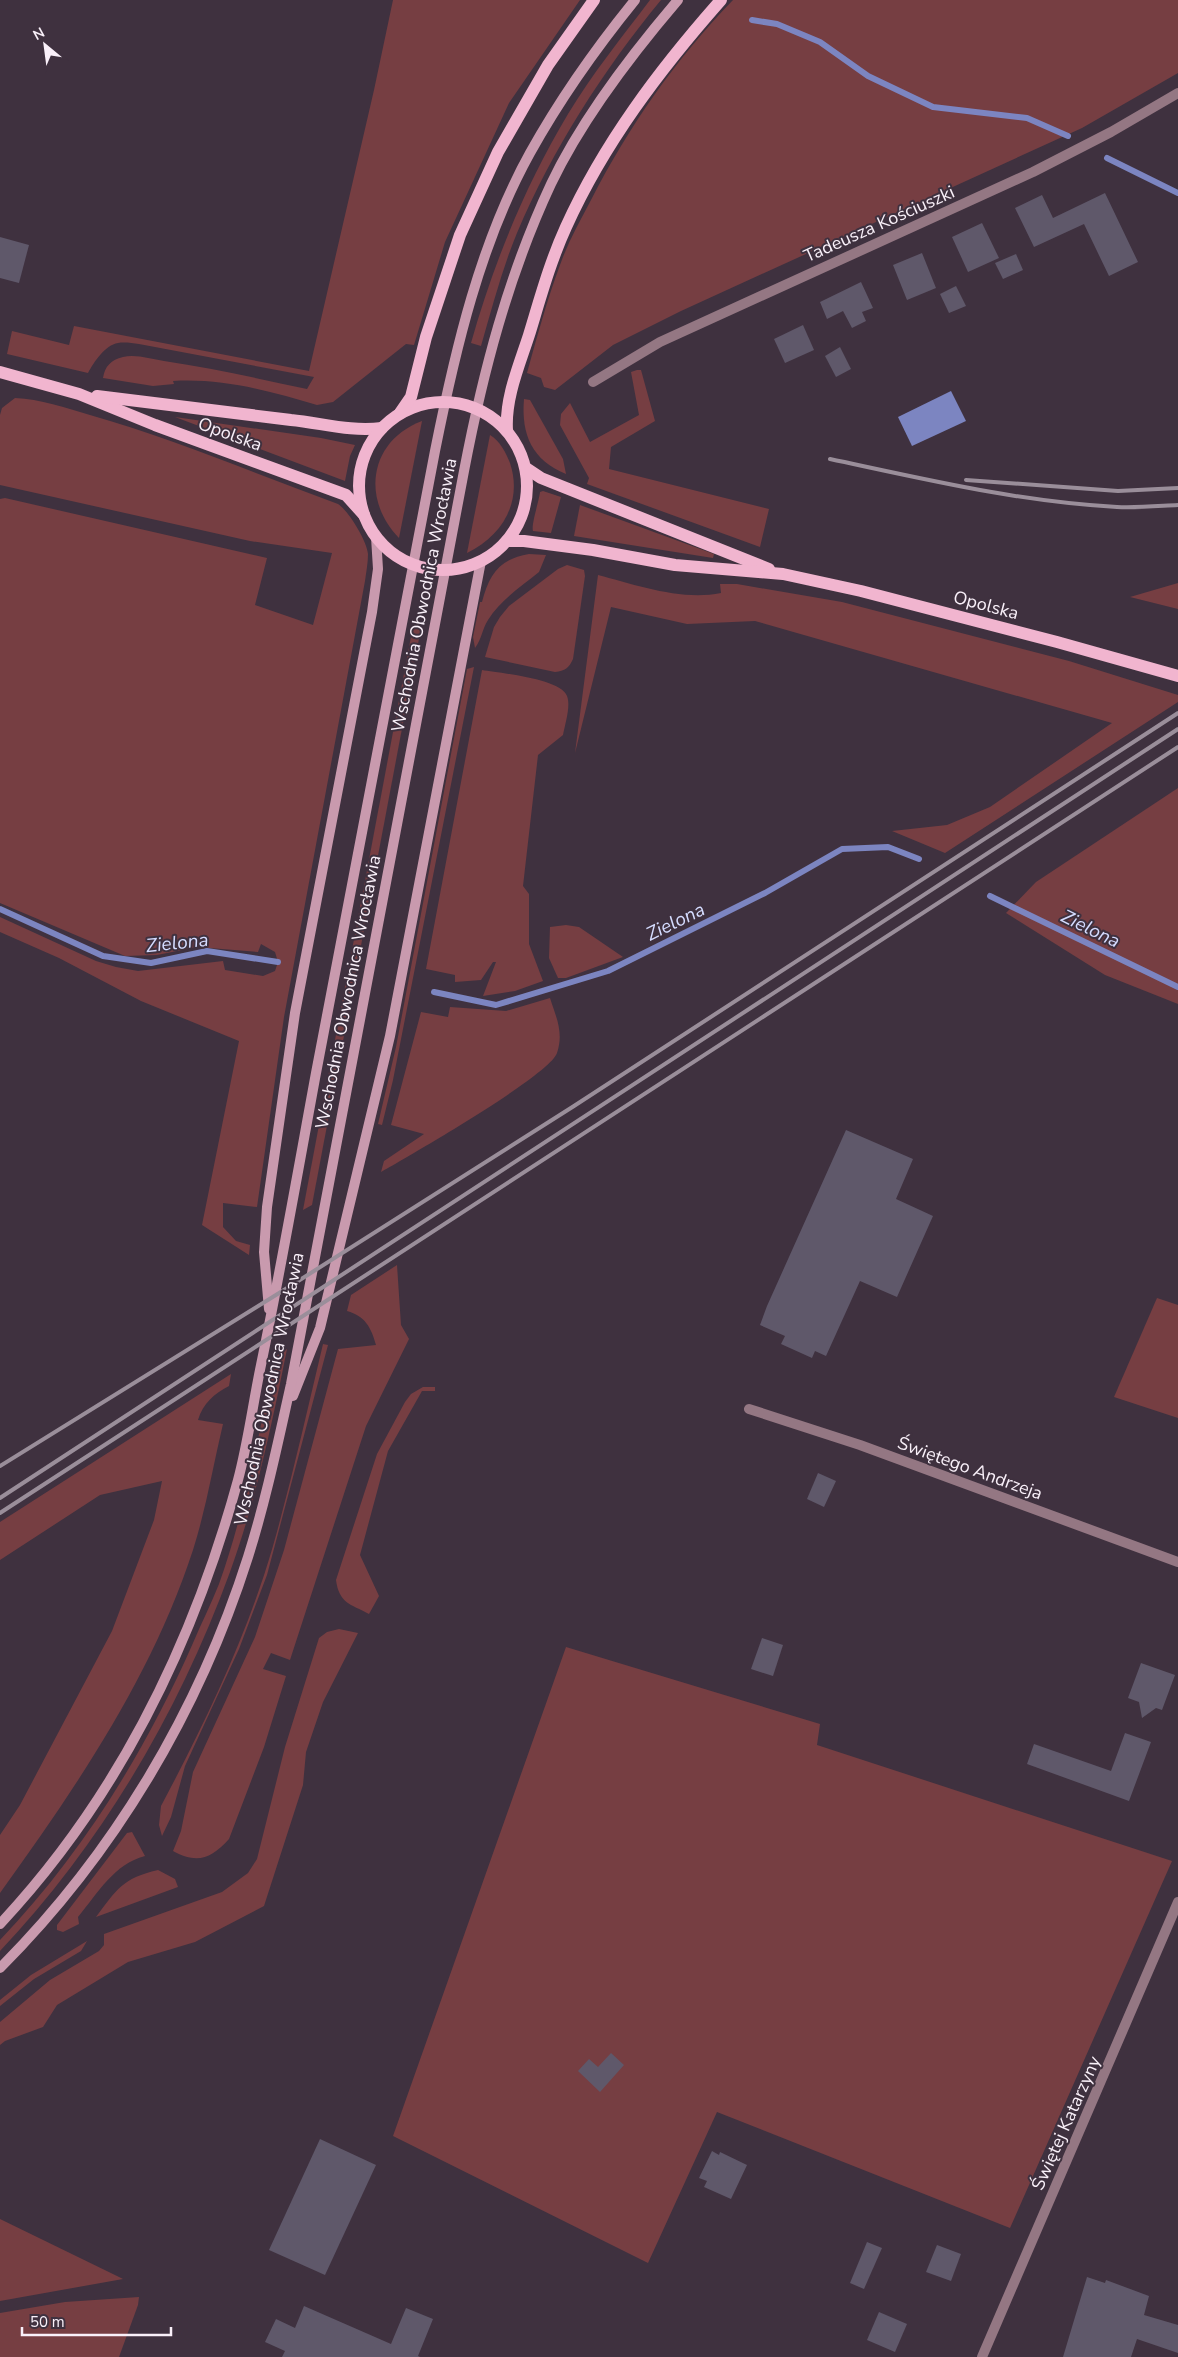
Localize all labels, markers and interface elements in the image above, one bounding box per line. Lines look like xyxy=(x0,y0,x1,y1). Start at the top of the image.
north arrow xyxy=(20,20,70,70)
text: N xyxy=(30,23,48,45)
street label: Tadeusza Kościuszki xyxy=(800,180,958,268)
street label: Opolska xyxy=(195,411,265,457)
street label: Wschodnia Obwodnica Wrocławia xyxy=(386,456,462,734)
street label: Opolska xyxy=(951,585,1021,625)
street label: Wschodnia Obwodnica Wrocławia xyxy=(310,853,386,1131)
water label: Zielona xyxy=(642,896,709,947)
water label: Zielona xyxy=(1057,903,1124,954)
water label: Zielona xyxy=(145,927,210,959)
street label: Wschodnia Obwodnica Wrocławia xyxy=(228,1250,310,1528)
street label: Świętego Andrzeja xyxy=(894,1431,1046,1505)
street label: Świętej Katarzyny xyxy=(1026,2051,1107,2194)
scale bar xyxy=(22,2304,171,2336)
text: 50 m xyxy=(30,2312,65,2332)

